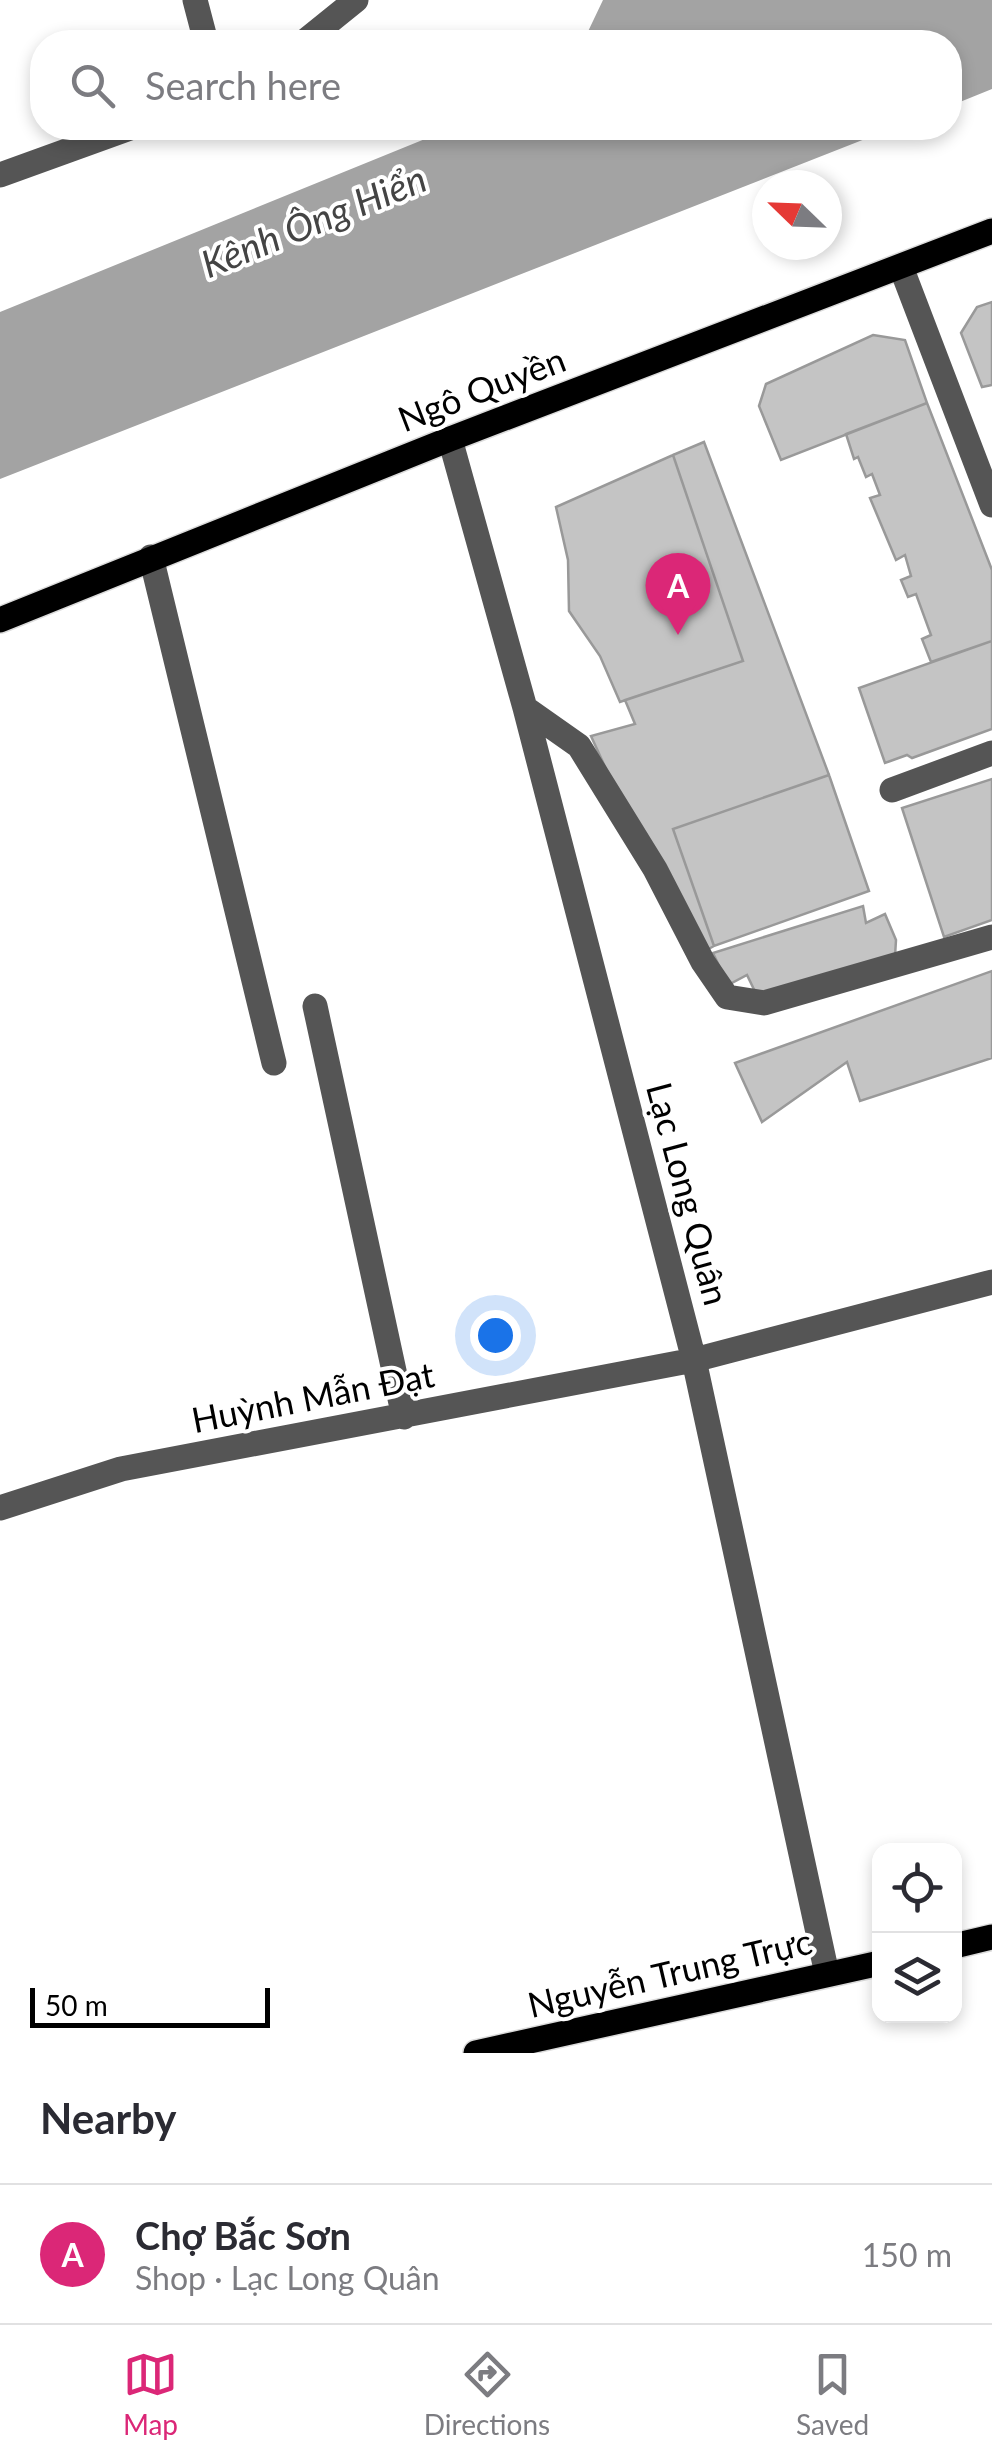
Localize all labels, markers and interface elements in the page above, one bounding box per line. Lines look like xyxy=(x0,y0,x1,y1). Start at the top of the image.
search box xyxy=(30,30,962,140)
icon: search xyxy=(65,58,120,113)
text: Search here xyxy=(145,62,341,108)
water label: Kênh Ông Hiển xyxy=(194,154,432,286)
north arrow xyxy=(752,170,842,260)
street label: Ngô Quyền xyxy=(392,337,571,439)
pin: A xyxy=(646,552,710,635)
street label: Lạc Long Quân xyxy=(639,1078,739,1309)
your location xyxy=(470,1310,521,1361)
street label: Huỳnh Mẫn Đạt xyxy=(188,1352,438,1440)
map controls xyxy=(872,1843,962,2023)
button: locate xyxy=(872,1843,962,1933)
street label: Nguyễn Trung Trực xyxy=(523,1919,816,2025)
button: layers xyxy=(872,1933,962,2023)
scale bar xyxy=(30,1983,270,2028)
text: 50 m xyxy=(45,1988,108,2022)
text: Nearby xyxy=(40,2093,177,2143)
text: Chợ Bắc Sơn xyxy=(135,2212,351,2258)
text: A xyxy=(61,2235,84,2274)
text: 150 m xyxy=(862,2235,952,2274)
text: Shop · Lạc Long Quân xyxy=(135,2258,440,2297)
tab: Map xyxy=(123,2347,178,2441)
tab: Directions xyxy=(424,2347,550,2441)
tab: Saved xyxy=(796,2347,869,2441)

